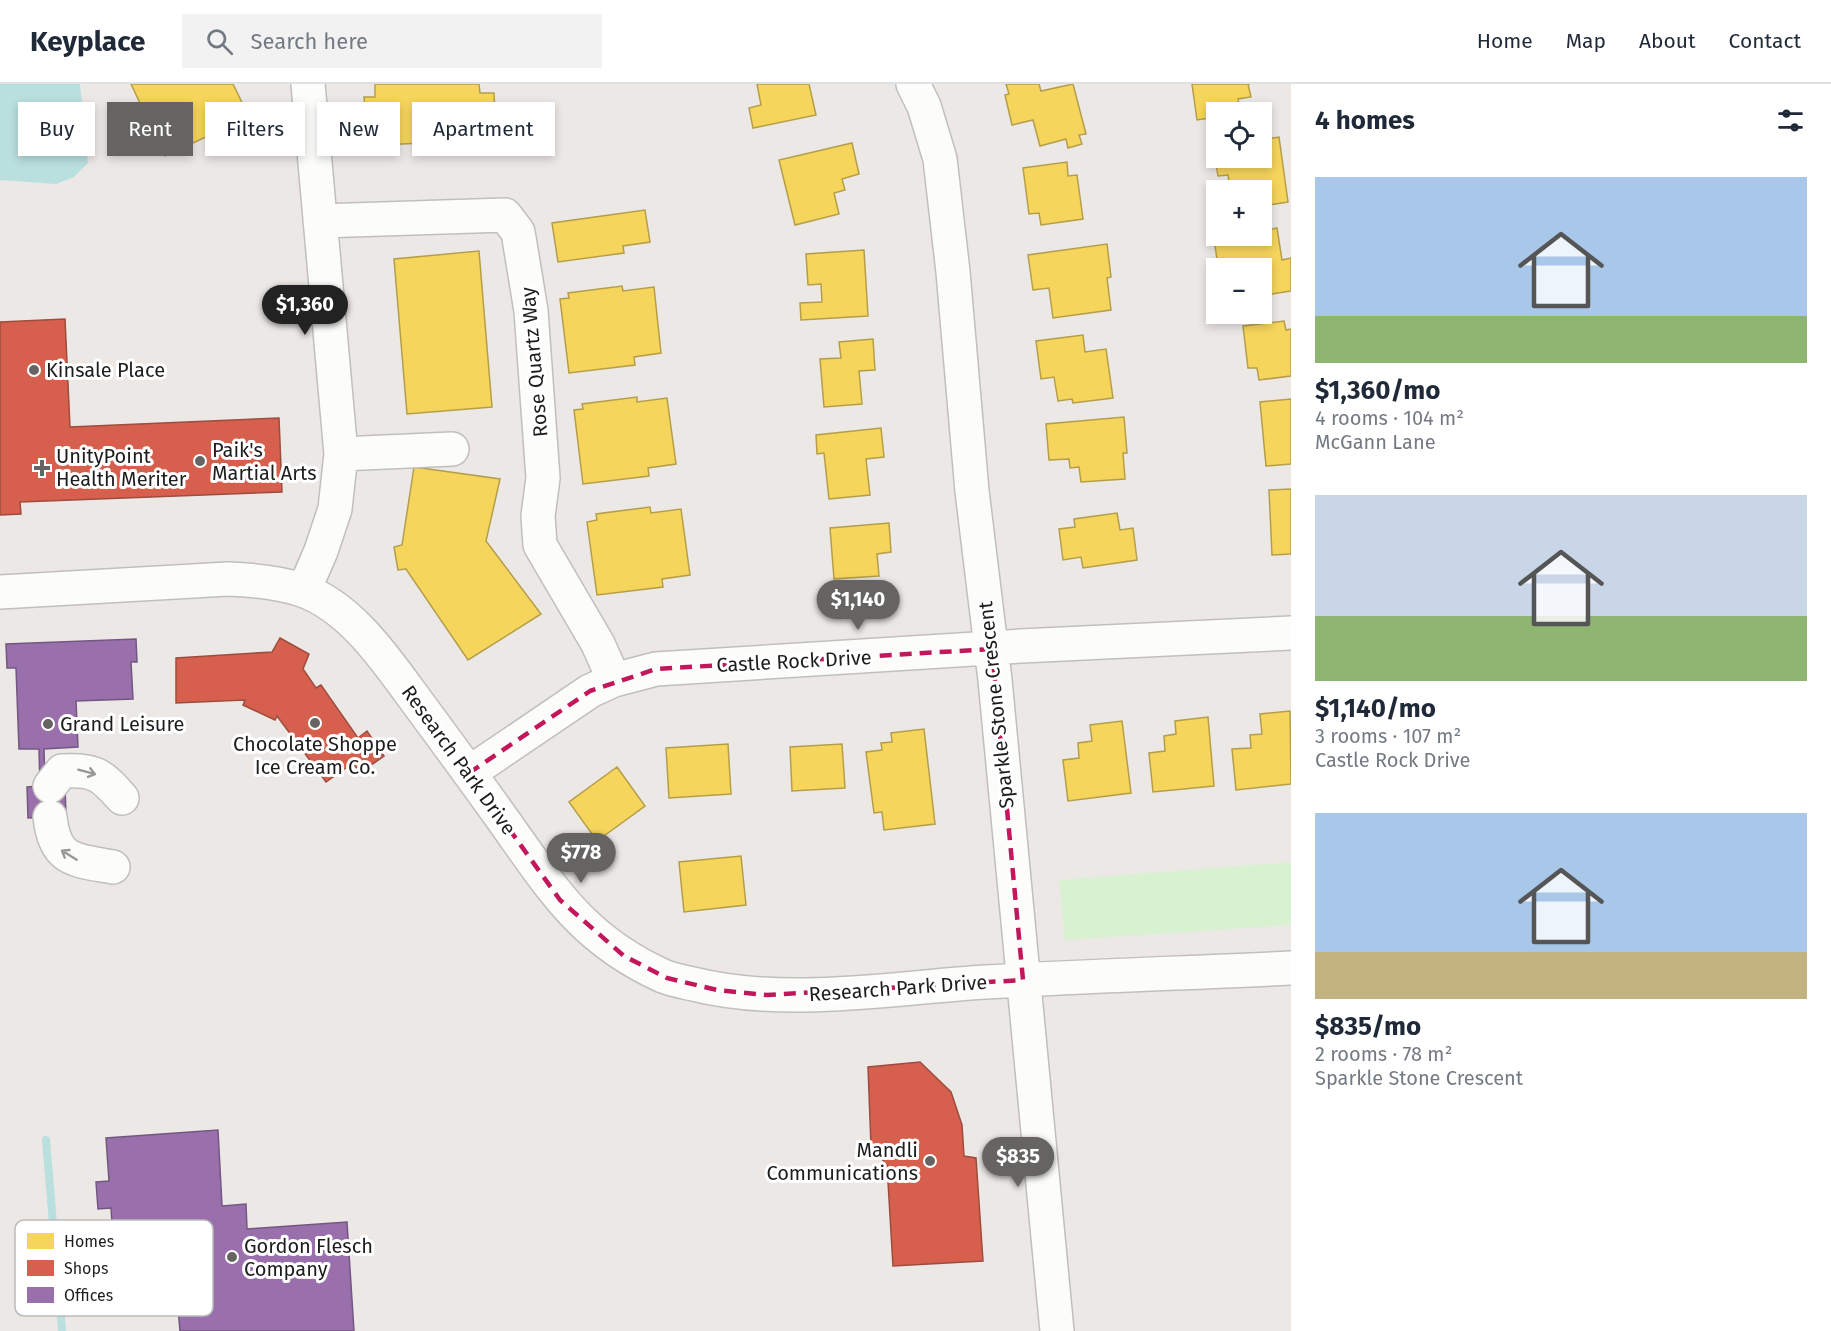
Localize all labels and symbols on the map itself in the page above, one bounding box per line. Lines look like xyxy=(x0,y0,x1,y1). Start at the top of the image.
pin: $1,360 xyxy=(256,285,354,336)
street label: Rose Quartz Way xyxy=(515,286,553,438)
place label: Kinsale Place xyxy=(46,358,165,382)
marker: Kinsale Place xyxy=(27,363,41,377)
place label: Paik's Martial Arts xyxy=(212,438,317,485)
place label: UnityPoint Health Meriter xyxy=(56,444,187,491)
marker: Paik's Martial Arts xyxy=(193,454,207,468)
marker: UnityPoint Health Meriter xyxy=(33,459,51,477)
pin: $1,140 xyxy=(809,580,907,631)
street label: Sparkle Stone Crescent xyxy=(973,600,1019,810)
street label: Castle Rock Drive xyxy=(716,645,872,677)
street label: Research Park Drive xyxy=(397,681,521,839)
place label: Grand Leisure xyxy=(60,712,185,736)
marker: Chocolate Shoppe Ice Cream Co. xyxy=(308,716,322,730)
marker: Grand Leisure xyxy=(41,717,55,731)
place label: Chocolate Shoppe Ice Cream Co. xyxy=(233,732,397,779)
one-way arrow xyxy=(77,767,96,779)
pin: $778 xyxy=(545,833,617,884)
one-way arrow xyxy=(61,849,78,862)
street label: Research Park Drive xyxy=(808,970,988,1006)
pin: $835 xyxy=(982,1137,1054,1188)
place label: Mandli Communications xyxy=(766,1138,918,1185)
marker: Mandli Communications xyxy=(923,1154,937,1168)
legend xyxy=(15,1220,213,1316)
text: Homes xyxy=(64,1232,114,1251)
place label: Gordon Flesch Company xyxy=(244,1234,373,1281)
marker: Gordon Flesch Company xyxy=(225,1250,239,1264)
text: Shops xyxy=(64,1259,108,1278)
text: Offices xyxy=(64,1286,113,1305)

